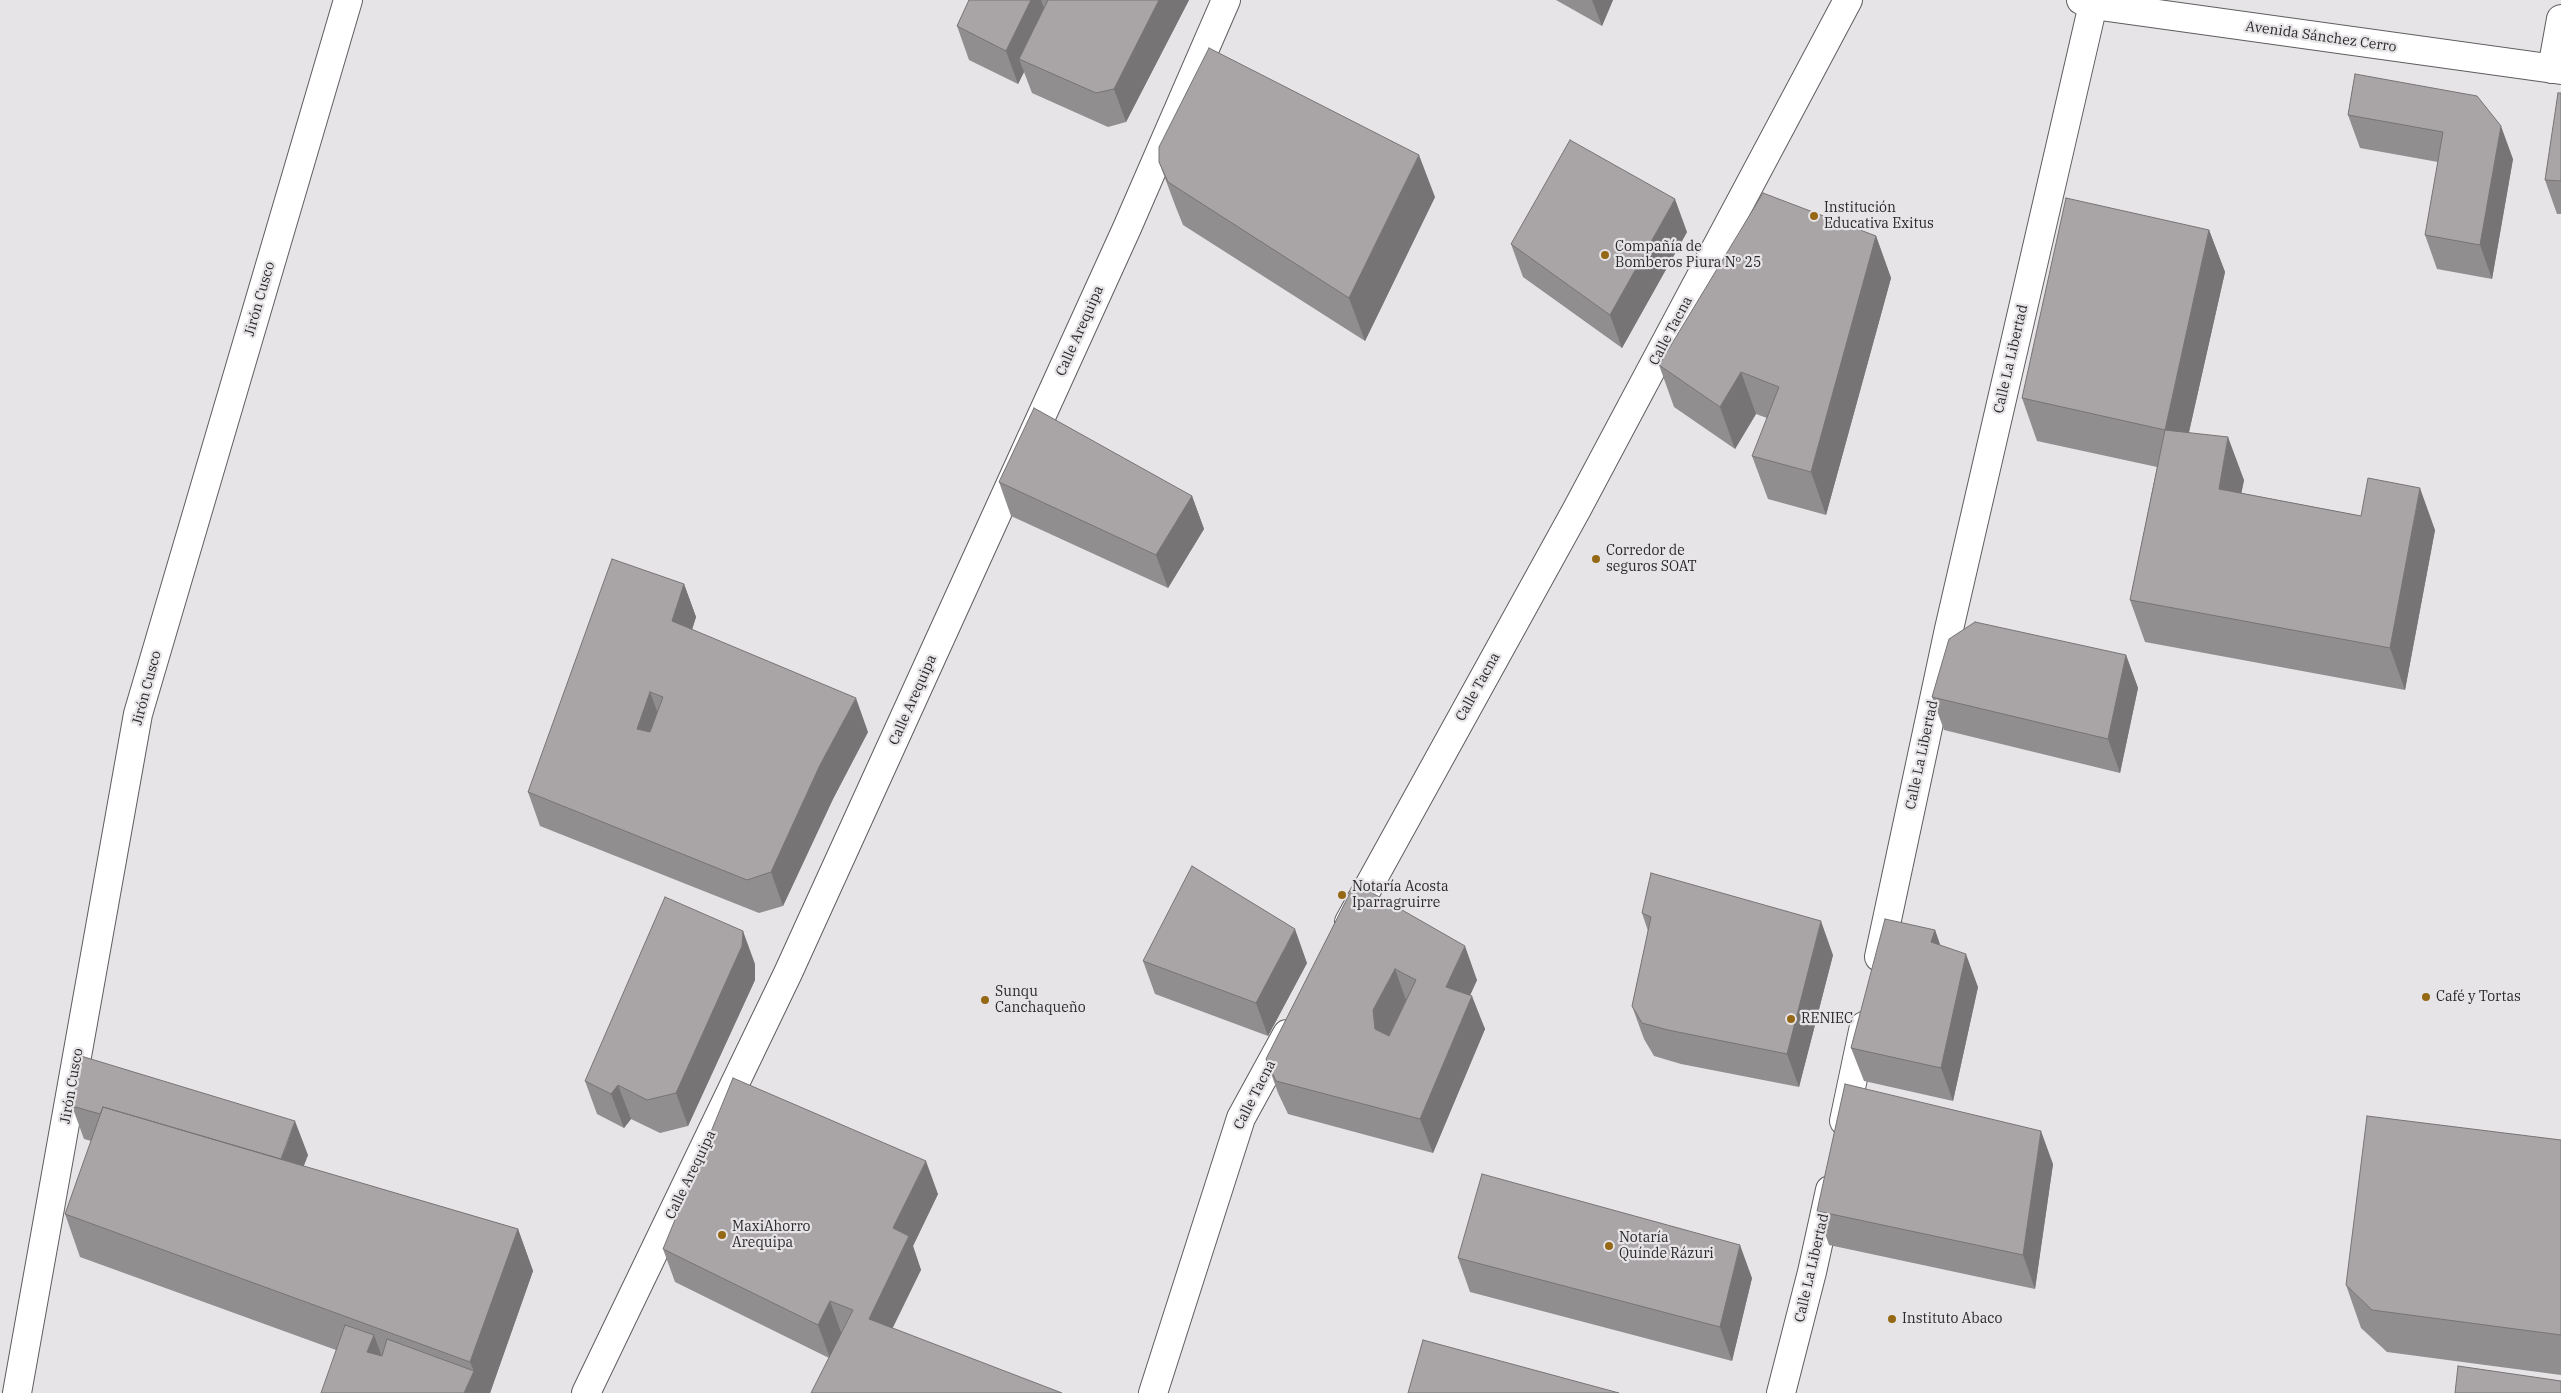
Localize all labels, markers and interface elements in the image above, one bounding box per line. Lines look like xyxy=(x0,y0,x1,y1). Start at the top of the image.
street label: Avenida Sánchez Cerro xyxy=(2244,18,2398,56)
place label: Institución Educativa Exitus xyxy=(1824,200,1934,232)
marker: Institución Educativa Exitus xyxy=(1808,210,1820,222)
place label: Compañía de Bomberos Piura Nº 25 xyxy=(1615,239,1761,272)
marker: Compañía de Bomberos Piura Nº 25 xyxy=(1599,249,1611,261)
street label: Jirón Cusco xyxy=(241,260,279,338)
street label: Calle Arequipa xyxy=(1053,283,1107,379)
street label: Calle Tacna xyxy=(1646,294,1696,368)
street label: Calle La Libertad xyxy=(1990,303,2032,415)
place label: Corredor de seguros SOAT xyxy=(1606,543,1697,576)
marker: Corredor de seguros SOAT xyxy=(1590,553,1602,565)
street label: Jirón Cusco xyxy=(129,649,165,727)
street label: Calle Tacna xyxy=(1452,650,1504,724)
street label: Calle Arequipa xyxy=(886,652,940,748)
street label: Calle La Libertad xyxy=(1902,699,1942,811)
place label: Notaría Acosta Iparragruirre xyxy=(1352,879,1449,912)
marker: Notaría Acosta Iparragruirre xyxy=(1336,889,1348,901)
place label: Sunqu Canchaqueño xyxy=(995,984,1086,1016)
place label: Café y Tortas xyxy=(2436,989,2521,1005)
marker: Café y Tortas xyxy=(2420,991,2432,1003)
marker: Sunqu Canchaqueño xyxy=(979,994,991,1006)
place label: RENIEC xyxy=(1801,1011,1853,1027)
marker: RENIEC xyxy=(1785,1013,1797,1025)
street label: Jirón Cusco xyxy=(57,1047,87,1125)
street label: Calle Tacna xyxy=(1230,1057,1280,1133)
street label: Calle Arequipa xyxy=(662,1128,720,1222)
street label: Calle La Libertad xyxy=(1791,1212,1833,1324)
place label: MaxiAhorro Arequipa xyxy=(732,1219,811,1252)
marker: MaxiAhorro Arequipa xyxy=(716,1229,728,1241)
place label: Notaría Quínde Rázuri xyxy=(1619,1230,1714,1262)
marker: Notaría Quínde Rázuri xyxy=(1603,1240,1615,1252)
place label: Instituto Abaco xyxy=(1902,1311,2002,1327)
marker: Instituto Abaco xyxy=(1886,1313,1898,1325)

